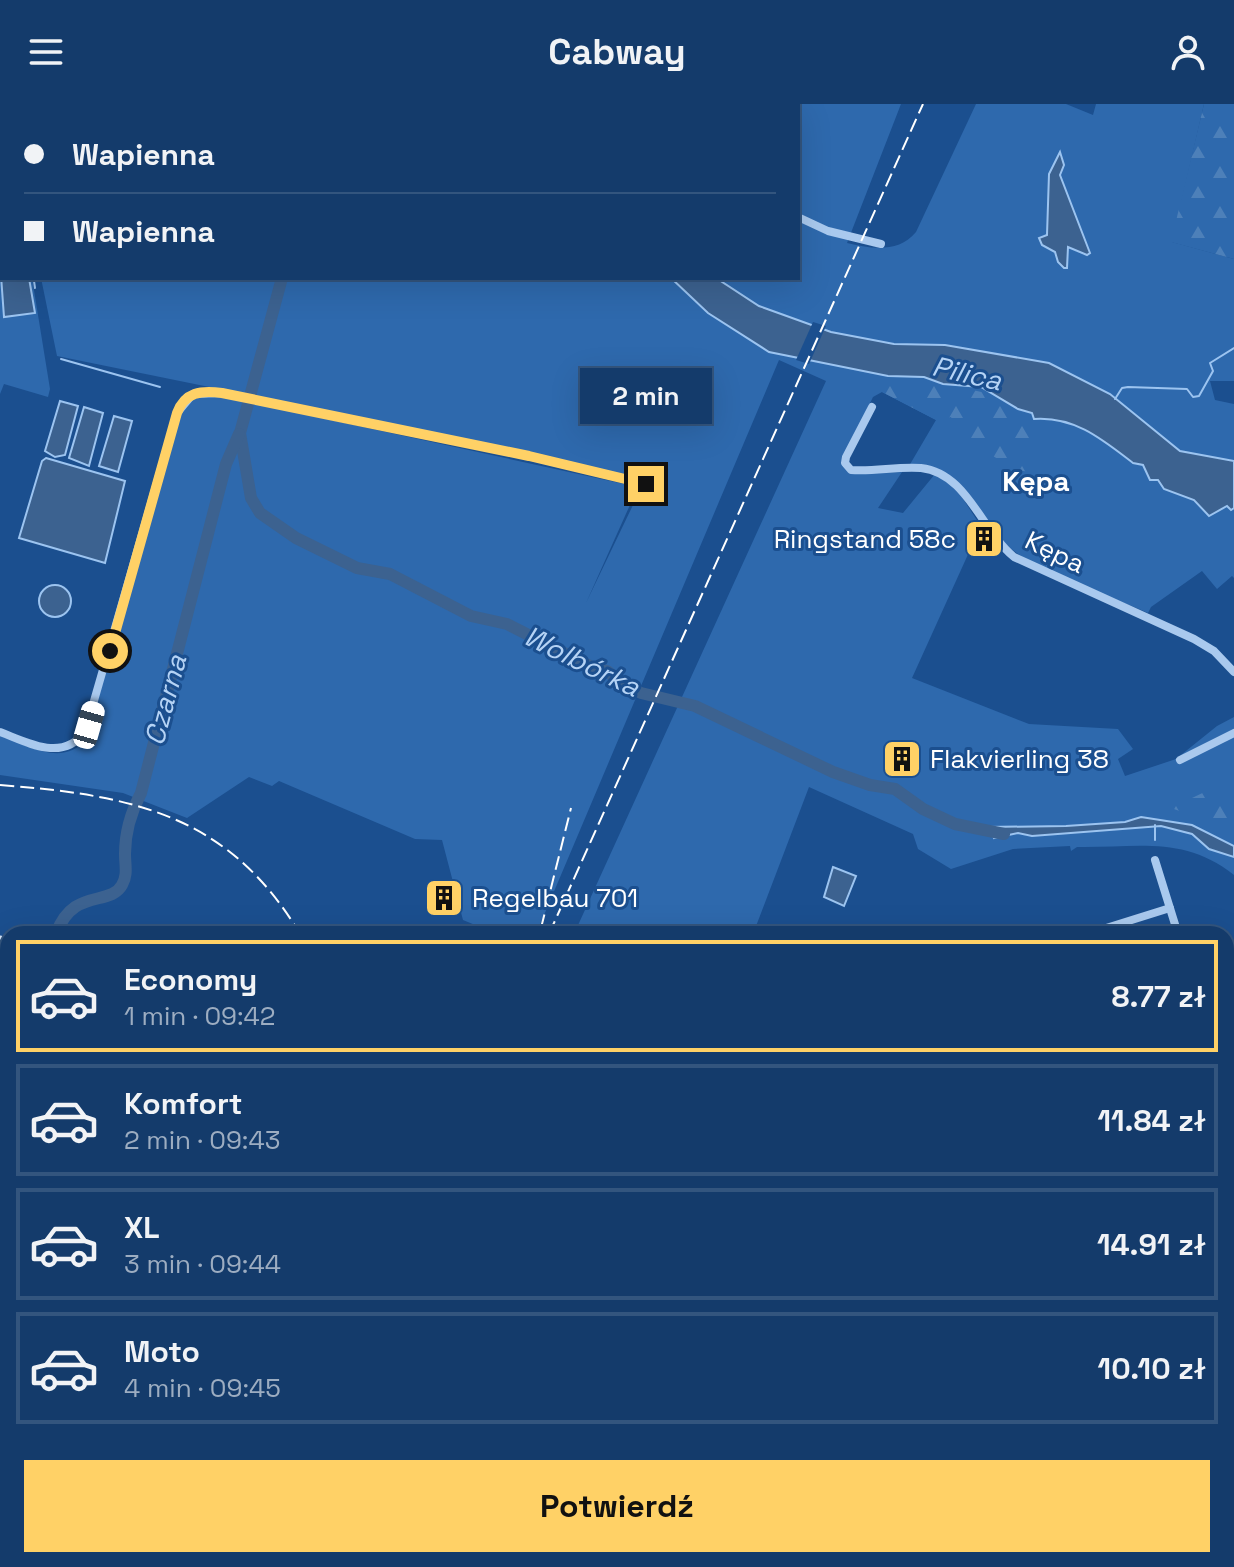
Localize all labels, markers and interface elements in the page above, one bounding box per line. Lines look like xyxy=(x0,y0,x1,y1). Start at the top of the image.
text: Cabway xyxy=(548,29,686,75)
icon: menu xyxy=(24,30,68,74)
icon: person xyxy=(1166,30,1210,74)
text: Wapienna xyxy=(72,135,215,174)
text: Wapienna xyxy=(72,212,215,251)
water label: Pilica xyxy=(929,348,1006,399)
callout: 2 min xyxy=(580,368,712,424)
text: 2 min xyxy=(612,379,680,413)
district label: Kępa xyxy=(1002,463,1070,499)
route end xyxy=(628,466,664,502)
building icon: Ringstand 58c xyxy=(963,518,1005,560)
place label: Ringstand 58c xyxy=(774,522,956,556)
street label: Kępa xyxy=(1019,523,1091,581)
water label: Wolbórka xyxy=(518,617,647,705)
route start xyxy=(92,633,128,669)
water label: Czarna xyxy=(136,650,195,749)
car xyxy=(71,699,107,751)
building icon: Flakvierling 38 xyxy=(881,738,923,780)
place label: Flakvierling 38 xyxy=(930,742,1109,776)
building icon: Regelbau 701 xyxy=(423,877,465,919)
place label: Regelbau 701 xyxy=(472,881,638,915)
icon: car xyxy=(28,960,100,1032)
text: Economy xyxy=(124,960,257,999)
text: 8.77 zł xyxy=(1111,977,1206,1016)
text: 1 min · 09:42 xyxy=(124,999,276,1033)
icon: car xyxy=(28,1084,100,1156)
text: Komfort xyxy=(124,1084,242,1123)
text: 11.84 zł xyxy=(1097,1101,1206,1140)
text: 2 min · 09:43 xyxy=(124,1123,280,1157)
icon: car xyxy=(28,1208,100,1280)
text: XL xyxy=(124,1208,160,1247)
text: 14.91 zł xyxy=(1097,1225,1206,1264)
text: 3 min · 09:44 xyxy=(124,1247,281,1281)
icon: car xyxy=(28,1332,100,1404)
text: Moto xyxy=(124,1332,200,1371)
text: 10.10 zł xyxy=(1098,1349,1206,1388)
text: 4 min · 09:45 xyxy=(124,1371,281,1405)
button: Potwierdź xyxy=(24,1460,1210,1552)

